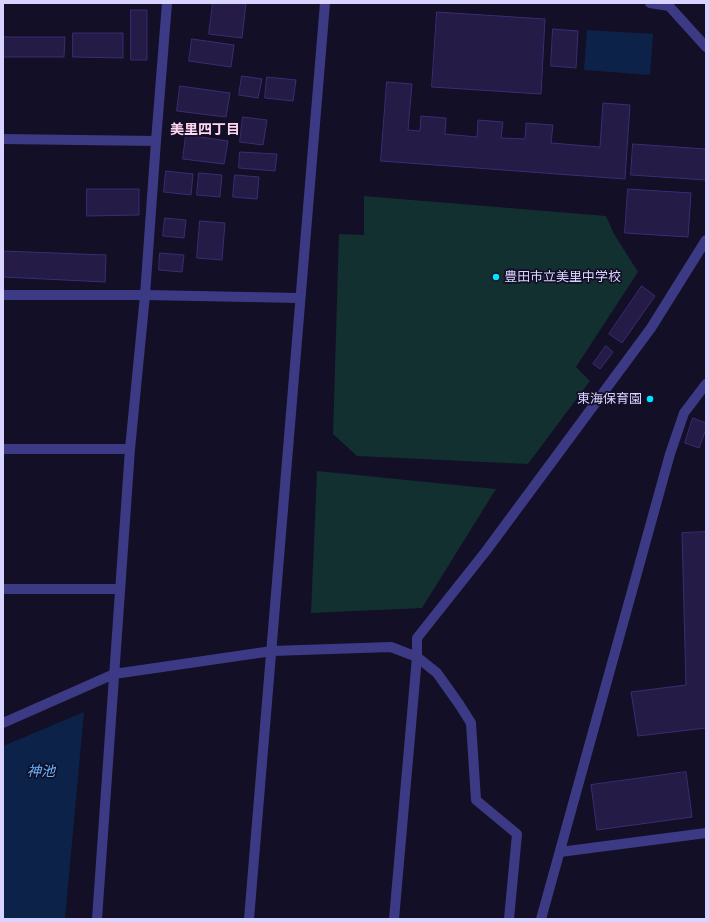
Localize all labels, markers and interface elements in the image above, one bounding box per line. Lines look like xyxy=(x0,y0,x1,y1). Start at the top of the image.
district label: 美里四丁目 xyxy=(170,122,240,138)
place label: 豊田市立美里中学校 xyxy=(504,269,621,285)
marker: 豊田市立美里中学校 xyxy=(491,272,501,282)
place label: 東海保育園 xyxy=(577,391,642,407)
marker: 東海保育園 xyxy=(645,394,655,404)
water label: 神池 xyxy=(27,764,55,780)

